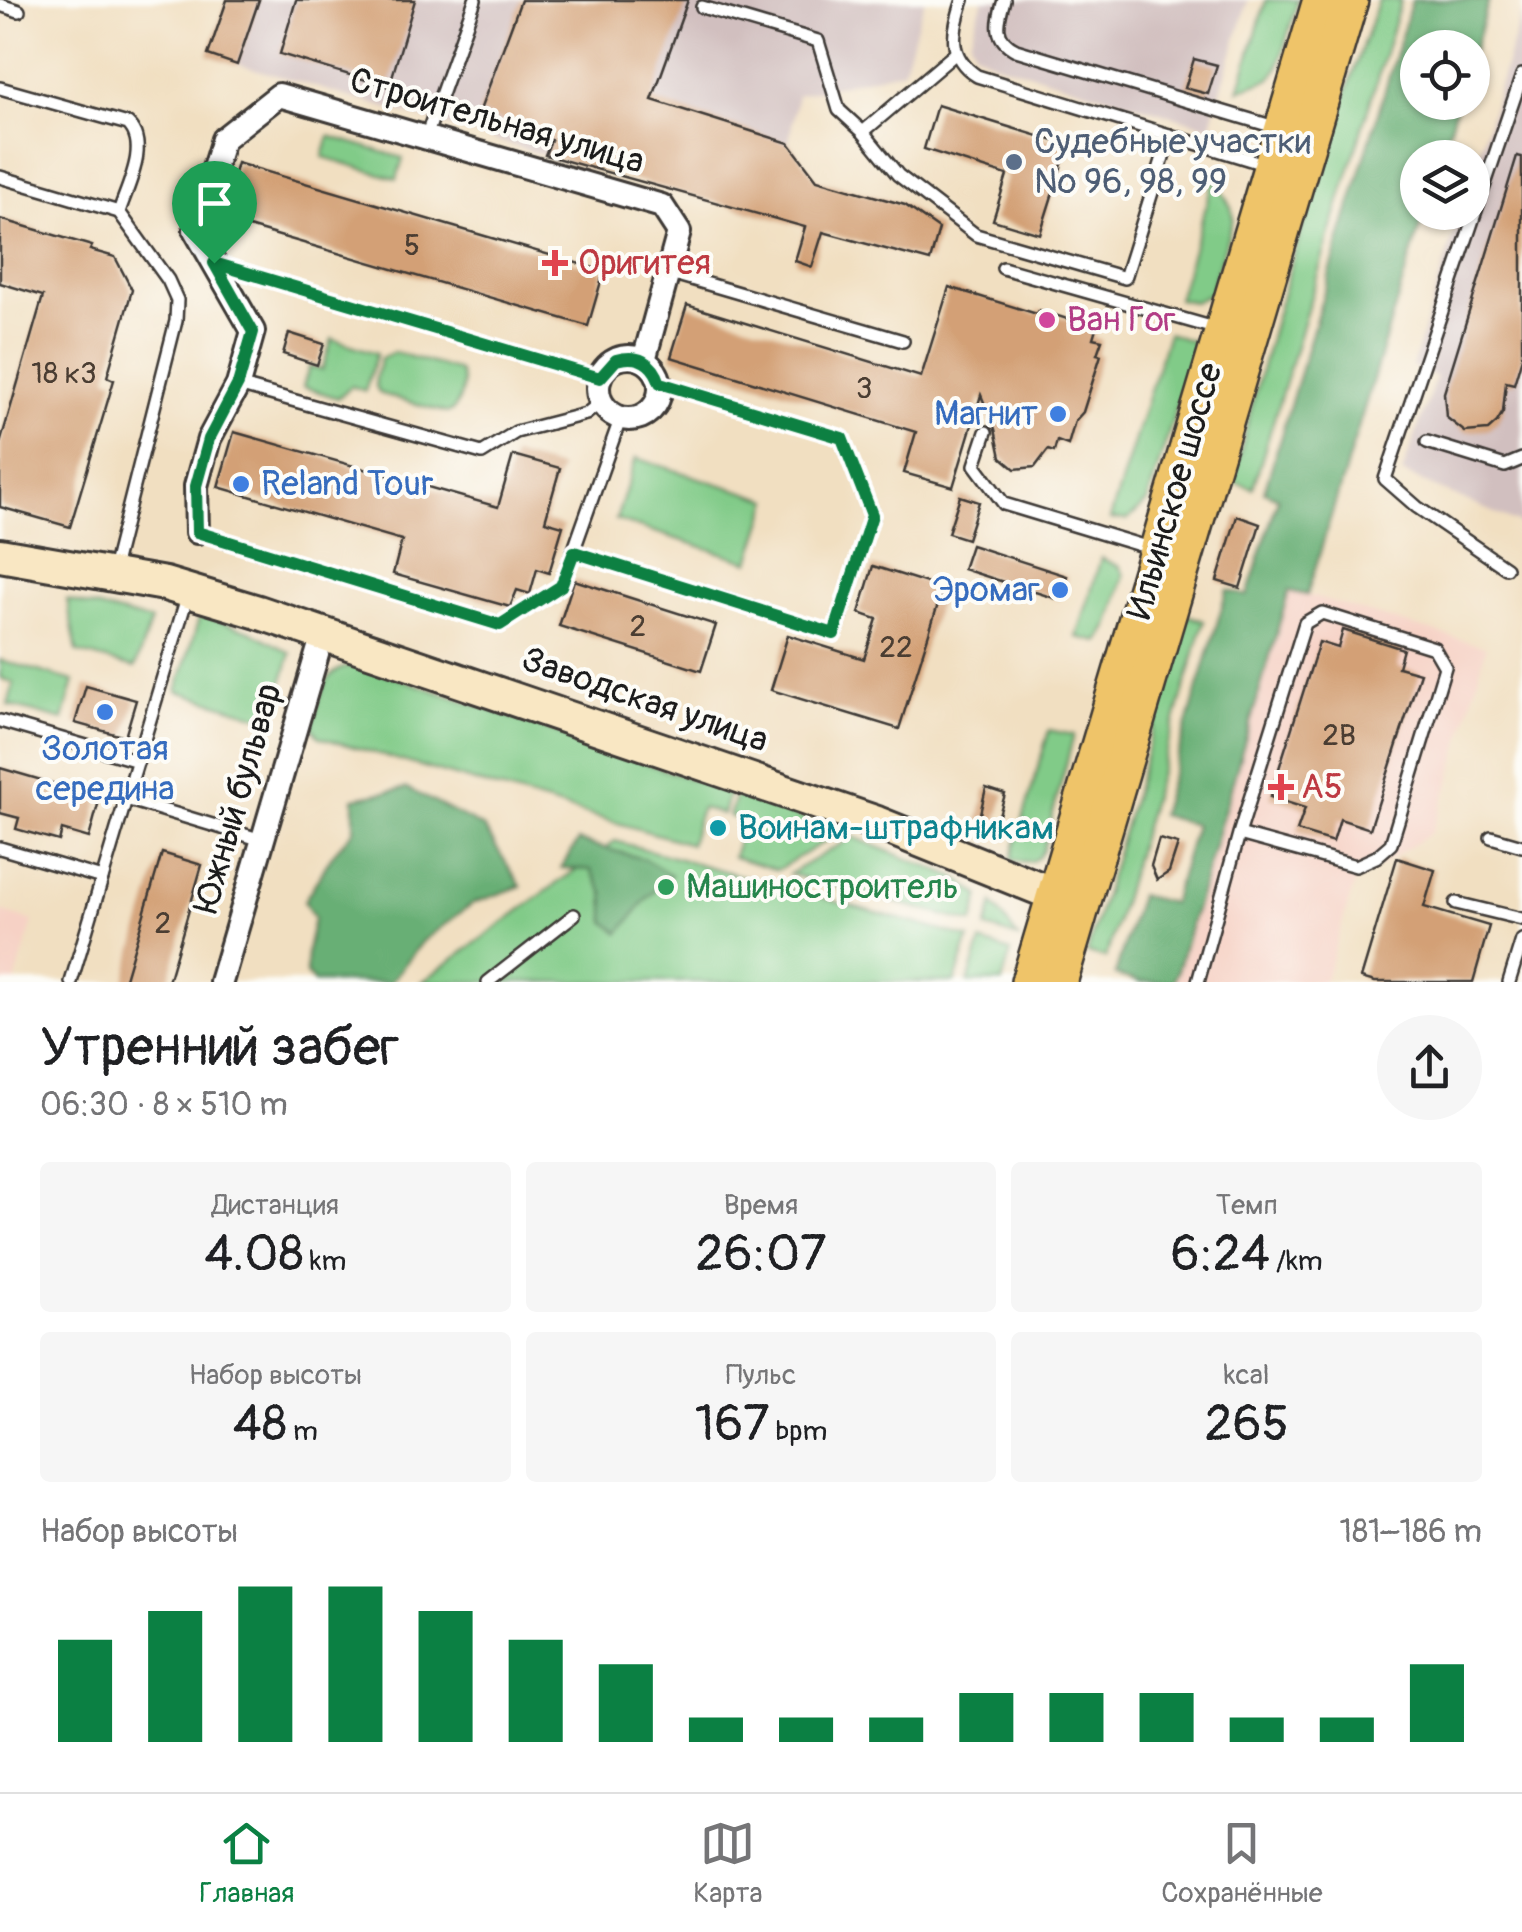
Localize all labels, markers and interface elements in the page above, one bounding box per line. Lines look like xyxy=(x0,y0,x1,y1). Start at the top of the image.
map controls xyxy=(1400,30,1490,230)
button: locate xyxy=(1400,30,1490,120)
street label: Строительная улица xyxy=(345,58,649,184)
place label: Судебные участки № 96, 98, 99 xyxy=(1034,120,1311,204)
button: layers xyxy=(1400,140,1490,230)
marker: Судебные участки № 96, 98, 99 xyxy=(1003,151,1025,173)
pin xyxy=(172,161,257,264)
icon: arrive xyxy=(187,176,242,231)
house number: 5 xyxy=(404,227,420,264)
place label: Оригитея xyxy=(578,241,711,285)
marker: Оригитея xyxy=(542,250,568,276)
place label: Ван Гог xyxy=(1067,298,1176,342)
marker: Ван Гог xyxy=(1036,309,1058,331)
house number: 18 к3 xyxy=(31,355,97,392)
street label: Ильинское шоссе xyxy=(1117,358,1233,624)
house number: 3 xyxy=(856,370,872,407)
place label: Магнит xyxy=(934,392,1038,436)
marker: Магнит xyxy=(1047,403,1069,425)
place label: Reland Tour xyxy=(261,462,434,506)
marker: Reland Tour xyxy=(230,473,252,495)
place label: Эромаг xyxy=(932,568,1040,612)
marker: Эромаг xyxy=(1049,579,1071,601)
house number: 2 xyxy=(630,608,646,645)
house number: 22 xyxy=(879,629,913,666)
street label: Заводская улица xyxy=(516,637,774,763)
street label: Южный бульвар xyxy=(184,678,292,918)
marker: Золотая середина xyxy=(94,701,116,723)
house number: 2В xyxy=(1322,717,1356,754)
place label: Золотая середина xyxy=(35,727,175,811)
place label: А5 xyxy=(1301,765,1343,809)
marker: А5 xyxy=(1270,776,1292,798)
place label: Воинам-штрафникам xyxy=(738,806,1054,850)
marker: Воинам-штрафникам xyxy=(707,817,729,839)
place label: Машиностроитель xyxy=(686,865,959,909)
marker: Машиностроитель xyxy=(655,876,677,898)
house number: 2 xyxy=(155,905,171,942)
text: Утренний забег xyxy=(40,1013,399,1082)
button: share xyxy=(1377,1015,1482,1120)
text: 06:30 · 8 × 510 m xyxy=(40,1085,288,1125)
text: Дистанция xyxy=(212,1188,339,1223)
text: Время xyxy=(724,1188,798,1223)
text: Темп xyxy=(1216,1188,1278,1223)
text: 4.08 xyxy=(204,1223,304,1286)
text: 26:07 xyxy=(695,1223,826,1286)
text: 6:24 xyxy=(1171,1223,1270,1286)
text: km xyxy=(304,1244,346,1279)
text: /km xyxy=(1270,1244,1323,1279)
text: Набор высоты xyxy=(189,1358,362,1393)
text: Пульс xyxy=(726,1358,796,1393)
text: kcal xyxy=(1224,1358,1269,1393)
text: 48 xyxy=(233,1393,287,1456)
text: 167 xyxy=(695,1393,769,1456)
text: 265 xyxy=(1205,1393,1289,1456)
text: m xyxy=(287,1414,318,1449)
text: bpm xyxy=(769,1414,827,1449)
text: Набор высоты xyxy=(40,1512,238,1552)
text: 181–186 m xyxy=(1339,1512,1482,1552)
tab: Главная xyxy=(199,1816,294,1911)
tab: Карта xyxy=(693,1816,763,1911)
tab: Сохранённые xyxy=(1161,1816,1323,1911)

